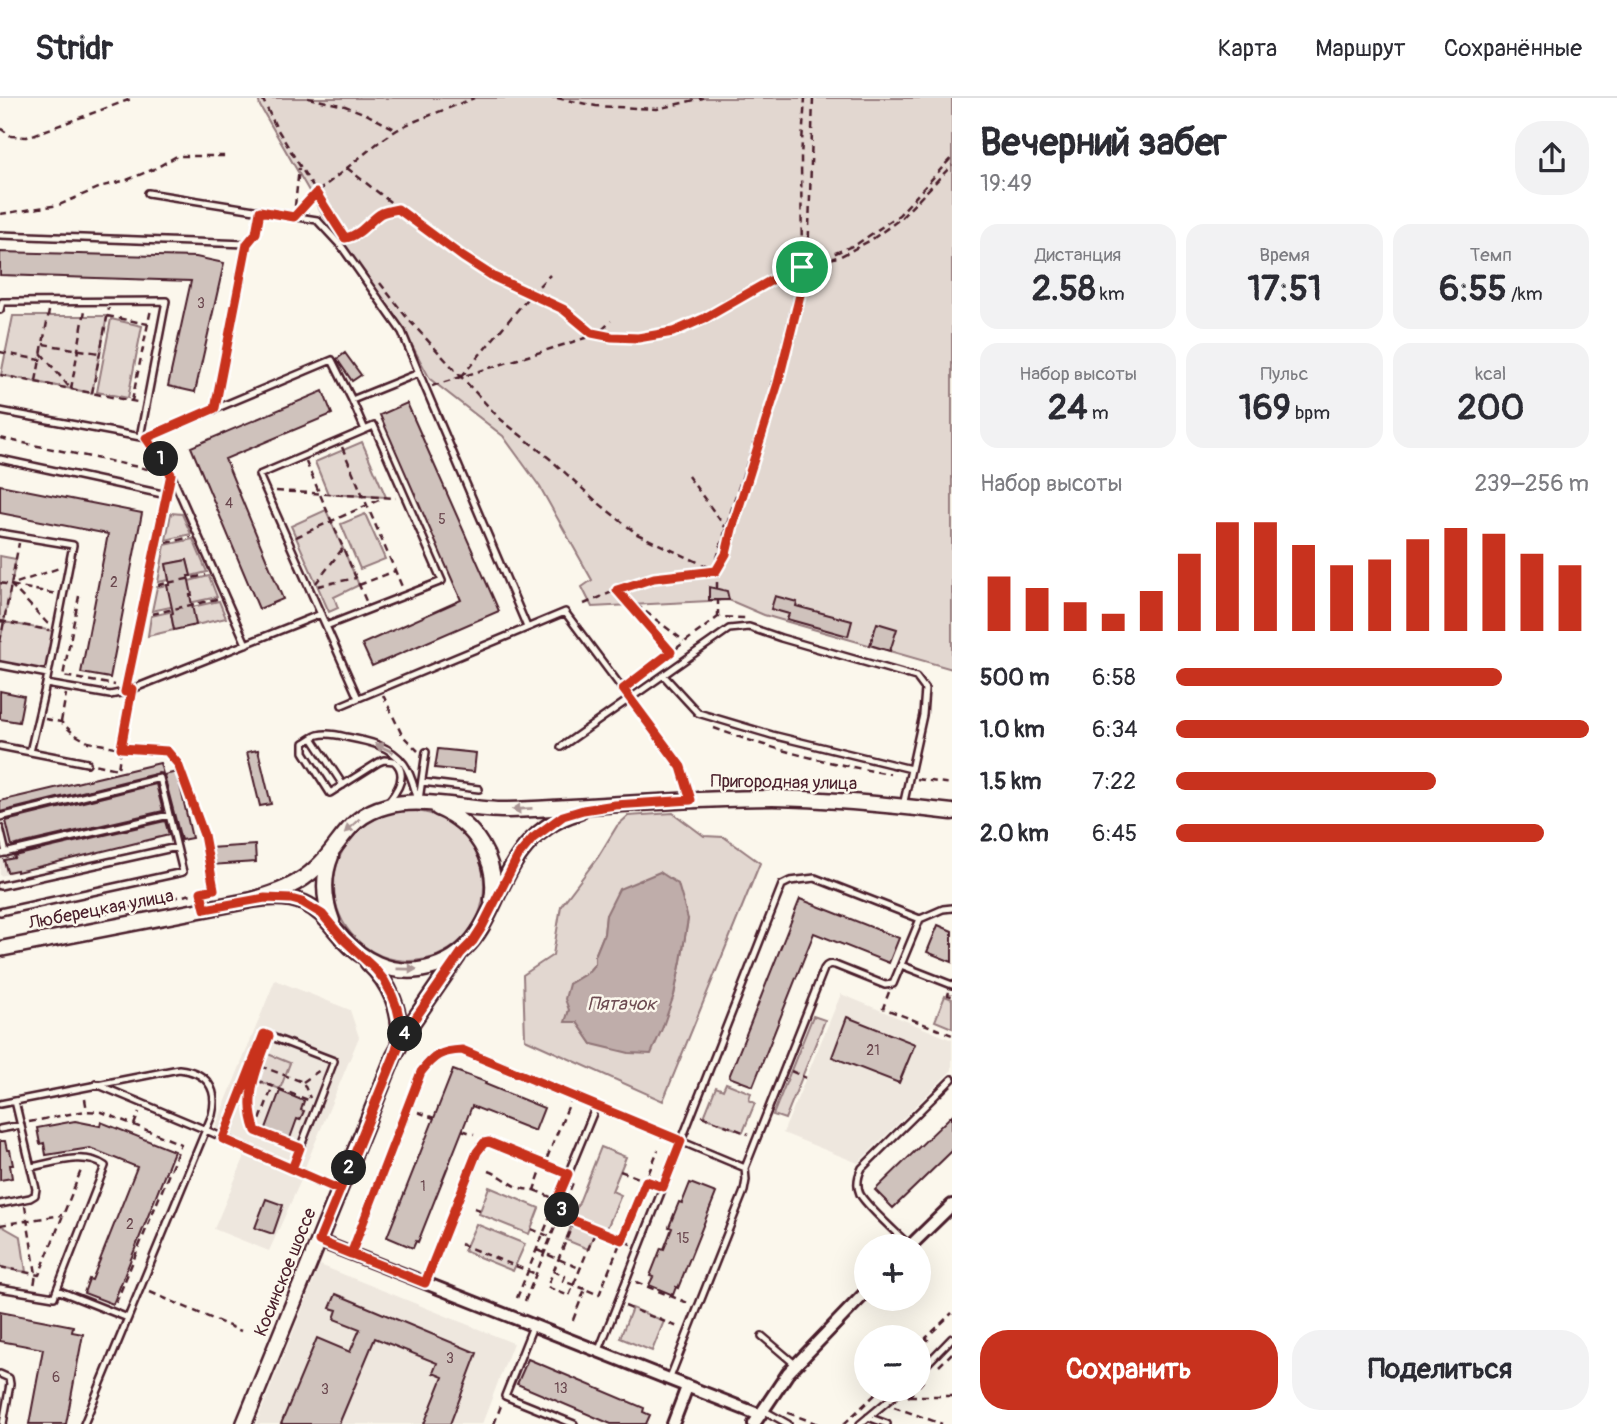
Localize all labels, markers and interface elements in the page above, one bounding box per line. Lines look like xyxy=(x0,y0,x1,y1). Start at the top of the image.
text: Stridr xyxy=(35,28,113,69)
text: Карта xyxy=(1218,34,1277,63)
text: Маршрут xyxy=(1315,34,1406,63)
text: Сохранённые xyxy=(1444,34,1582,63)
text: Вечерний забег xyxy=(980,119,1227,167)
button: share xyxy=(1515,121,1589,195)
text: 19:49 xyxy=(980,169,1032,198)
pin xyxy=(772,237,832,297)
text: Дистанция xyxy=(1035,243,1121,267)
text: Время xyxy=(1259,243,1310,267)
text: Темп xyxy=(1470,243,1512,267)
icon: arrive xyxy=(783,248,821,286)
text: 2.58 xyxy=(1032,267,1096,311)
text: 17:51 xyxy=(1247,267,1322,311)
text: 6:55 xyxy=(1439,267,1507,311)
text: km xyxy=(1096,282,1125,306)
text: /km xyxy=(1507,282,1543,306)
house number: 3 xyxy=(197,295,205,312)
text: Набор высоты xyxy=(1019,362,1137,386)
text: Пульс xyxy=(1261,362,1308,386)
text: kcal xyxy=(1475,362,1506,386)
text: 24 xyxy=(1048,386,1088,430)
text: 169 xyxy=(1239,386,1291,430)
text: 200 xyxy=(1457,386,1525,430)
text: m xyxy=(1088,401,1109,425)
text: bpm xyxy=(1291,401,1330,425)
pin: 1 xyxy=(144,442,178,476)
text: 1 xyxy=(157,446,164,470)
text: Набор высоты xyxy=(980,469,1122,498)
text: 239–256 m xyxy=(1474,469,1589,498)
house number: 4 xyxy=(225,495,233,512)
house number: 5 xyxy=(438,511,446,528)
house number: 2 xyxy=(110,574,118,591)
text: 500 m xyxy=(980,663,1049,692)
text: 6:58 xyxy=(1092,663,1136,692)
text: 1.0 km xyxy=(980,715,1045,744)
text: 6:34 xyxy=(1092,715,1138,744)
one-way arrow xyxy=(374,743,394,754)
text: 1.5 km xyxy=(980,767,1042,796)
text: 7:22 xyxy=(1092,767,1136,796)
street label: Пригородная улица xyxy=(710,770,857,795)
one-way arrow xyxy=(511,804,533,815)
one-way arrow xyxy=(343,818,360,834)
text: 2.0 km xyxy=(980,819,1049,848)
text: 6:45 xyxy=(1092,819,1137,848)
street label: Люберецкая улица xyxy=(26,884,176,935)
one-way arrow xyxy=(396,964,418,975)
water label: Пятачок xyxy=(588,992,658,1016)
pin: 4 xyxy=(388,1016,422,1052)
text: 4 xyxy=(399,1021,410,1045)
house number: 21 xyxy=(866,1042,880,1059)
pin: 2 xyxy=(332,1150,366,1186)
text: 2 xyxy=(343,1155,354,1179)
house number: 1 xyxy=(420,1178,426,1195)
pin: 3 xyxy=(544,1192,580,1228)
text: 3 xyxy=(556,1197,567,1221)
street label: Косинское шоссе xyxy=(249,1204,322,1340)
house number: 2 xyxy=(126,1216,134,1233)
house number: 15 xyxy=(676,1230,690,1247)
map controls xyxy=(854,1234,931,1402)
button: + xyxy=(854,1234,931,1311)
button: − xyxy=(854,1325,931,1402)
button: Сохранить xyxy=(980,1330,1278,1410)
button: Поделиться xyxy=(1292,1330,1589,1410)
house number: 3 xyxy=(446,1350,454,1367)
house number: 6 xyxy=(52,1369,60,1386)
house number: 13 xyxy=(554,1380,568,1397)
house number: 3 xyxy=(321,1381,329,1398)

